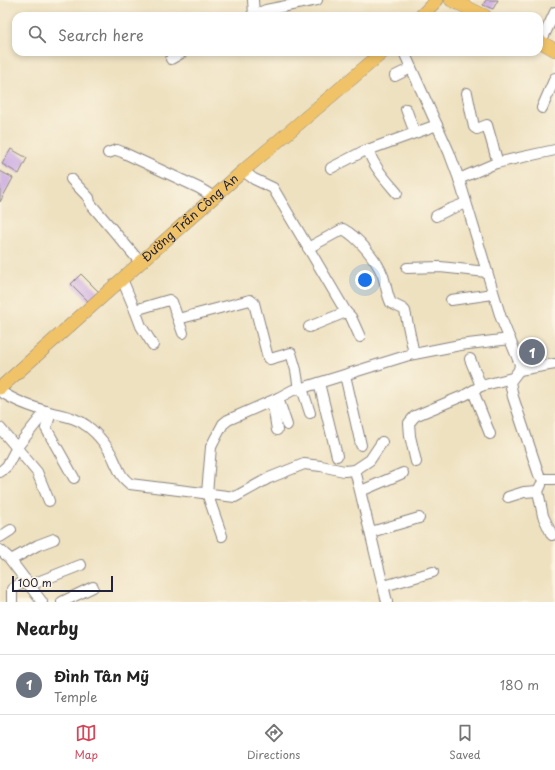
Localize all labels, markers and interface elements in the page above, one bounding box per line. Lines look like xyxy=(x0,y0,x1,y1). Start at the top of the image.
search box xyxy=(12,12,543,56)
icon: search xyxy=(26,23,48,45)
text: Search here xyxy=(58,23,144,46)
street label: Đường Trần Công An xyxy=(137,169,242,265)
your location xyxy=(355,270,375,290)
pin: 1 xyxy=(519,337,545,367)
scale bar xyxy=(12,574,113,593)
text: 100 m xyxy=(18,574,52,591)
text: Nearby xyxy=(16,615,78,641)
text: Đình Tân Mỹ xyxy=(54,664,149,687)
text: 1 xyxy=(26,675,32,694)
text: 180 m xyxy=(500,675,539,694)
text: Temple xyxy=(54,687,97,706)
tab: Map xyxy=(74,722,98,763)
tab: Directions xyxy=(247,722,300,763)
tab: Saved xyxy=(449,722,481,763)

